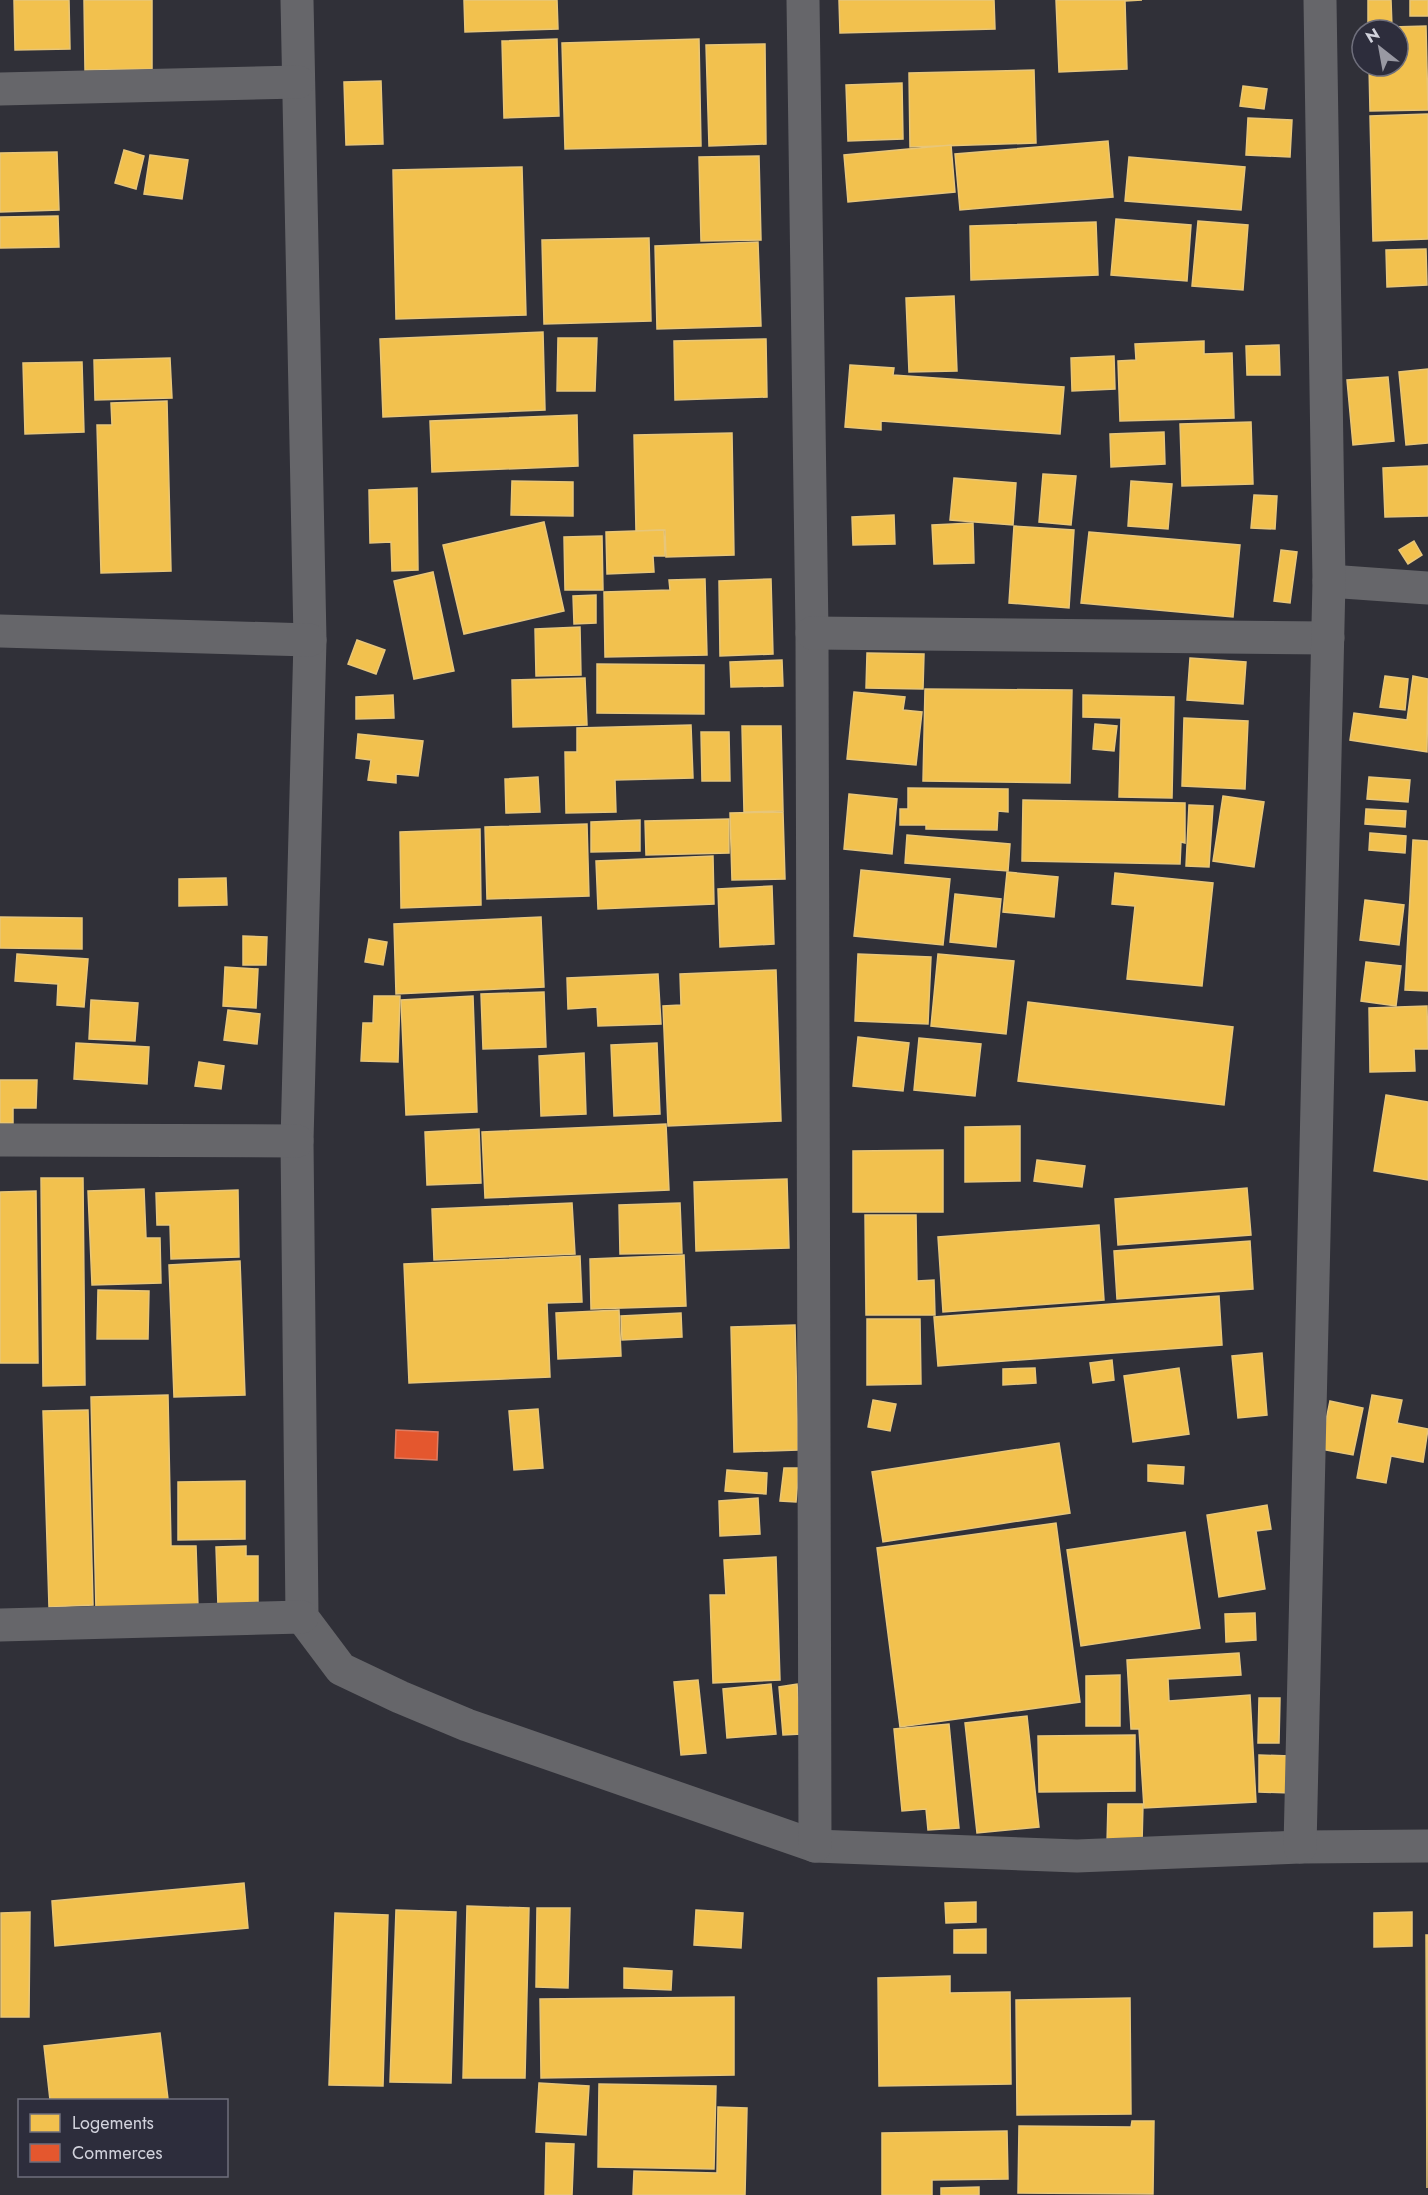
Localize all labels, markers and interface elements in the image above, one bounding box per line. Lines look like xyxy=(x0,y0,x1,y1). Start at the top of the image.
north arrow xyxy=(1350,18,1410,78)
text: N xyxy=(1361,22,1384,49)
legend xyxy=(18,2099,228,2177)
text: Logements xyxy=(72,2110,154,2136)
text: Commerces xyxy=(72,2140,163,2166)

